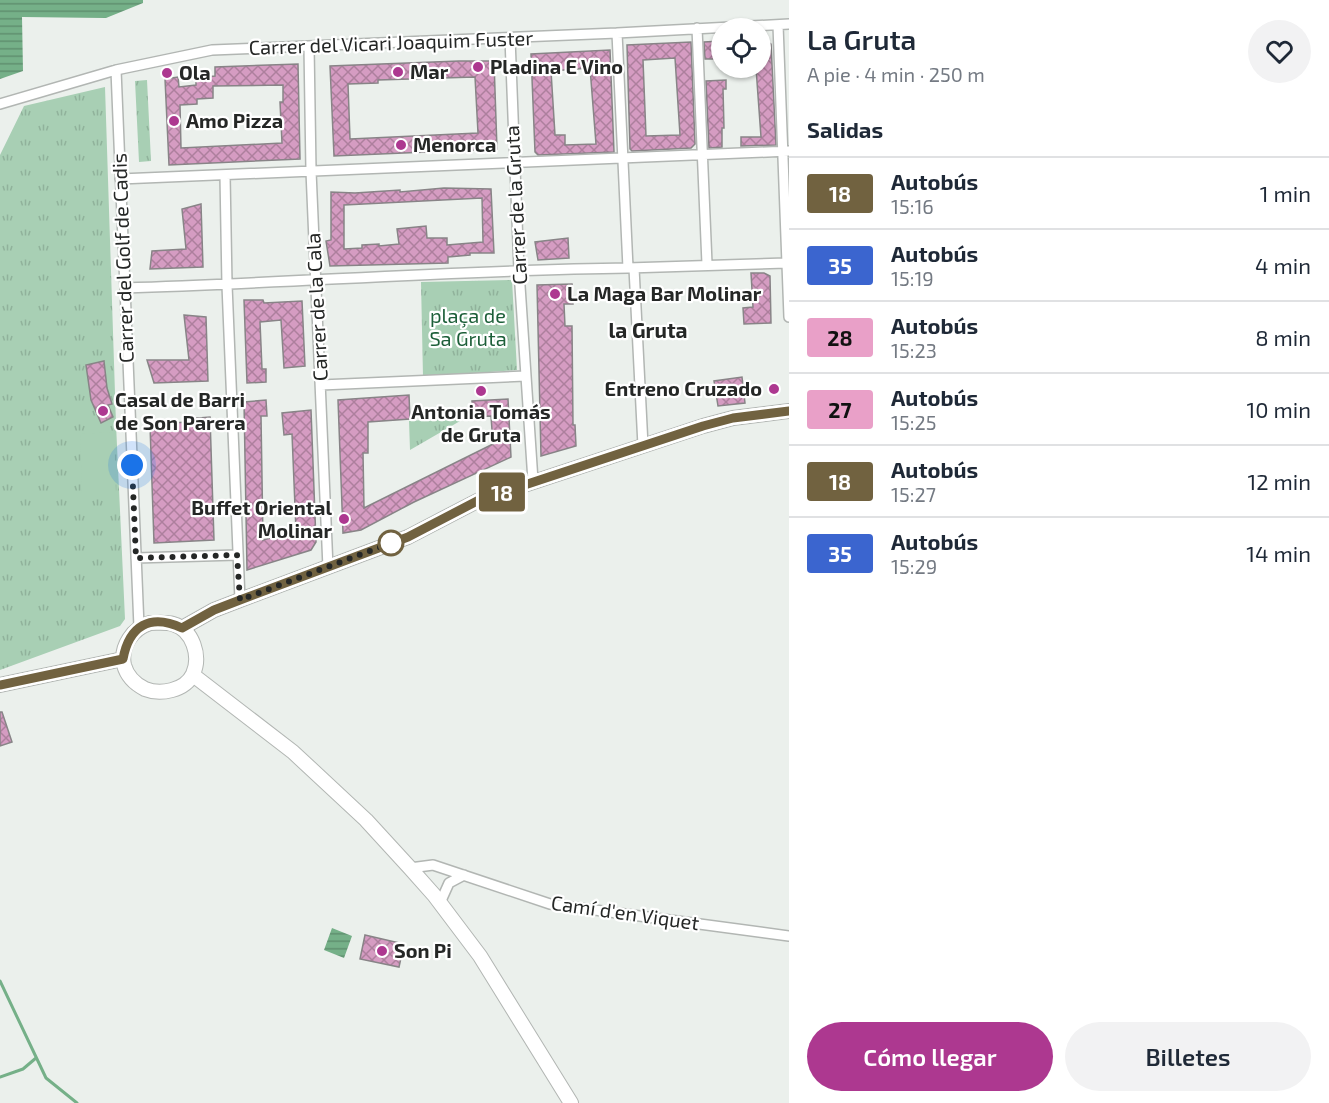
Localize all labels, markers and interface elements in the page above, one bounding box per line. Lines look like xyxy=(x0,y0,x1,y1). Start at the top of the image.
map controls xyxy=(711,18,771,78)
button: locate xyxy=(711,18,771,78)
button: heart xyxy=(1248,20,1311,83)
text: La Gruta xyxy=(807,22,916,56)
street label: Carrer del Vicari Joaquim Fuster xyxy=(248,25,534,59)
place label: Pladina E Vino xyxy=(490,54,623,78)
place label: Mar xyxy=(410,59,449,83)
place label: Ola xyxy=(179,60,211,84)
marker: Pladina E Vino xyxy=(471,60,485,74)
text: A pie · 4 min · 250 m xyxy=(807,62,985,86)
marker: Mar xyxy=(391,65,405,79)
marker: Ola xyxy=(160,66,174,80)
place label: Amo Pizza xyxy=(186,108,283,132)
marker: Amo Pizza xyxy=(167,114,181,128)
text: Salidas xyxy=(807,116,883,142)
street label: Carrer de la Gruta xyxy=(499,125,531,285)
place label: Menorca xyxy=(413,132,496,156)
marker: Menorca xyxy=(394,138,408,152)
street label: Carrer del Golf de Cadis xyxy=(106,153,138,363)
text: Autobús xyxy=(891,168,978,194)
text: 1 min xyxy=(1260,180,1311,206)
text: 18 xyxy=(829,181,851,206)
text: 15:16 xyxy=(891,194,934,218)
street label: Carrer de la Cala xyxy=(300,232,332,382)
text: Autobús xyxy=(891,240,978,266)
text: 4 min xyxy=(1255,252,1311,278)
text: 35 xyxy=(828,253,852,278)
text: 15:19 xyxy=(891,266,934,290)
place label: La Maga Bar Molinar xyxy=(567,281,762,305)
marker: La Maga Bar Molinar xyxy=(548,287,562,301)
park label: plaça de Sa Gruta xyxy=(429,303,507,350)
text: Autobús xyxy=(891,312,978,338)
district label: la Gruta xyxy=(608,317,688,342)
text: 8 min xyxy=(1255,324,1311,350)
text: 28 xyxy=(827,325,853,350)
text: 15:23 xyxy=(891,338,937,362)
place label: Entreno Cruzado xyxy=(605,376,762,400)
marker: Entreno Cruzado xyxy=(767,382,781,396)
marker: Antonia Tomás de Gruta xyxy=(474,384,488,398)
text: Autobús xyxy=(891,384,978,410)
place label: Casal de Barri de Son Parera xyxy=(115,387,246,434)
text: 10 min xyxy=(1247,396,1311,422)
text: 27 xyxy=(828,397,852,422)
place label: Antonia Tomás de Gruta xyxy=(411,399,551,446)
marker: Casal de Barri de Son Parera xyxy=(96,404,110,418)
text: 15:25 xyxy=(891,410,936,434)
your location xyxy=(117,450,147,480)
text: Autobús xyxy=(891,456,978,482)
text: 12 min xyxy=(1247,468,1311,494)
text: 18 xyxy=(829,469,851,494)
line badge: 18 xyxy=(475,472,529,512)
text: 18 xyxy=(491,480,513,505)
text: 15:27 xyxy=(891,482,936,506)
place label: Buffet Oriental Molinar xyxy=(191,495,332,542)
marker: Buffet Oriental Molinar xyxy=(337,512,351,526)
text: Autobús xyxy=(891,528,978,554)
unlabelled marker xyxy=(378,530,404,556)
text: 14 min xyxy=(1246,540,1311,566)
text: 35 xyxy=(828,541,852,566)
text: 15:29 xyxy=(891,554,937,578)
street label: Camí d'en Viquet xyxy=(550,890,701,934)
place label: Son Pi xyxy=(394,938,452,962)
marker: Son Pi xyxy=(375,944,389,958)
button: Cómo llegar xyxy=(807,1022,1053,1091)
button: Billetes xyxy=(1065,1022,1311,1091)

